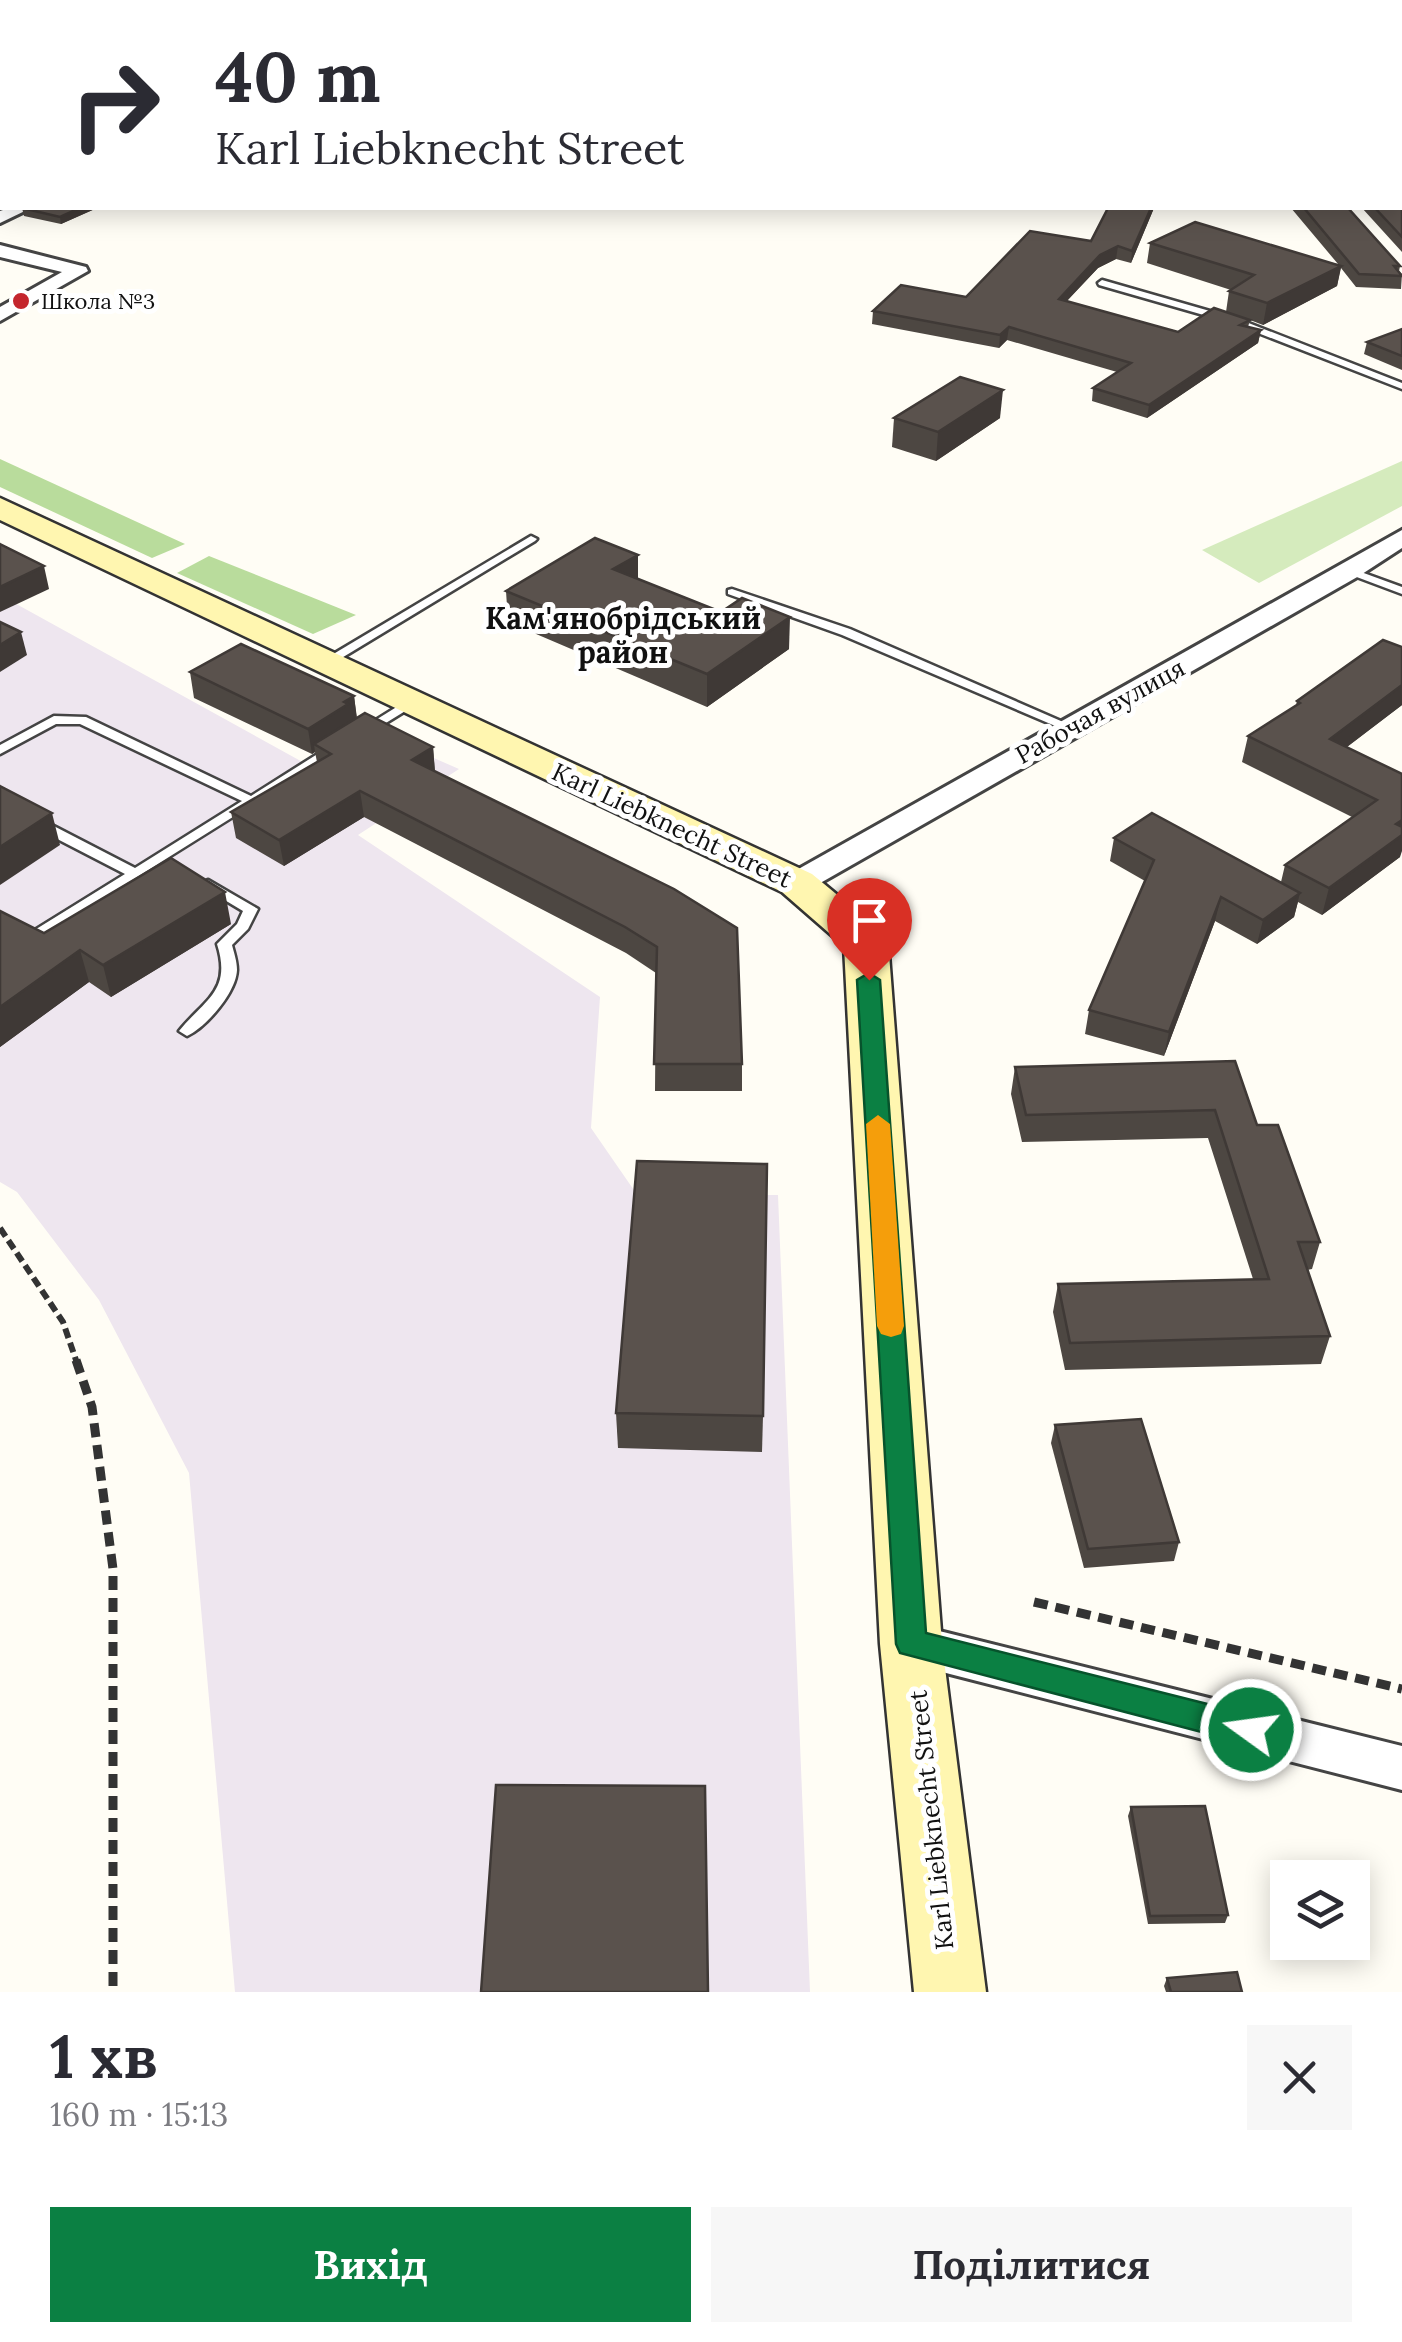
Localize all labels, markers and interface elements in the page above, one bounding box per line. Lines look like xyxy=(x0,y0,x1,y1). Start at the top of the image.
text: 40 m xyxy=(215,32,381,121)
icon: right xyxy=(50,40,180,170)
text: Karl Liebknecht Street xyxy=(215,119,685,176)
place label: Школа №3 xyxy=(41,287,155,315)
marker: Школа №3 xyxy=(10,290,32,312)
district label: Кам'янобрідський район xyxy=(485,599,761,671)
street label: Рабочая вулиця xyxy=(1010,651,1190,771)
street label: Karl Liebknecht Street xyxy=(547,755,797,895)
pin xyxy=(827,878,912,981)
icon: arrive xyxy=(842,893,897,948)
position arrow xyxy=(1199,1678,1303,1782)
street label: Karl Liebknecht Street xyxy=(901,1688,961,1951)
map controls xyxy=(1270,1860,1370,1960)
button: layers xyxy=(1270,1860,1370,1960)
text: 1 хв xyxy=(50,2018,158,2094)
button: close xyxy=(1247,2025,1352,2130)
text: 160 m · 15:13 xyxy=(50,2094,228,2135)
button: Вихід xyxy=(50,2207,691,2322)
button: Поділитися xyxy=(711,2207,1352,2322)

